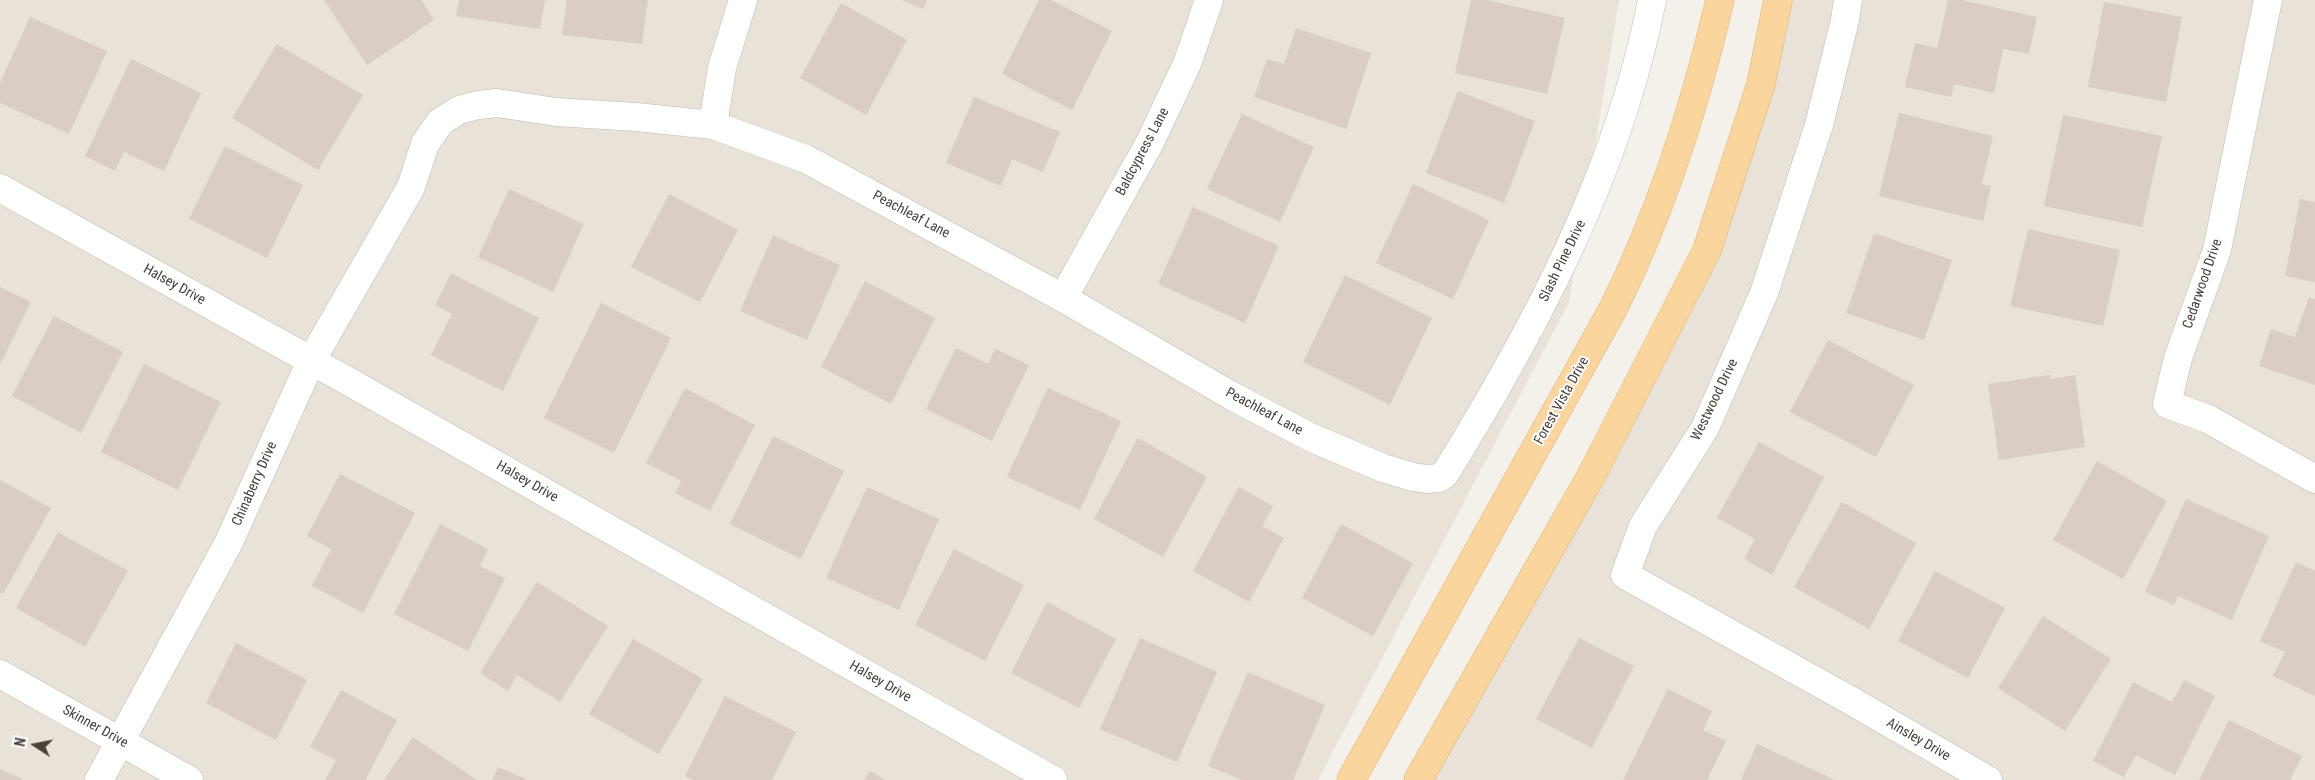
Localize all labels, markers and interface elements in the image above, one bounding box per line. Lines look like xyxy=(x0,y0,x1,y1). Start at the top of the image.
street label: Baldcypress Lane xyxy=(1113,105,1173,199)
street label: Peachleaf Lane xyxy=(870,188,952,242)
street label: Slash Pine Drive xyxy=(1536,217,1590,305)
street label: Cedarwood Drive xyxy=(2180,237,2226,331)
street label: Halsey Drive xyxy=(140,261,208,309)
street label: Forest Vista Drive xyxy=(1531,354,1593,448)
street label: Westwood Drive xyxy=(1688,356,1742,444)
street label: Peachleaf Lane xyxy=(1223,385,1305,439)
street label: Chinaberry Drive xyxy=(229,439,281,529)
street label: Halsey Drive xyxy=(493,458,561,506)
street label: Halsey Drive xyxy=(846,658,914,706)
street label: Skinner Drive xyxy=(59,702,131,752)
street label: Ainsley Drive xyxy=(1883,715,1953,765)
north arrow xyxy=(10,720,60,770)
text: N xyxy=(12,736,29,748)

